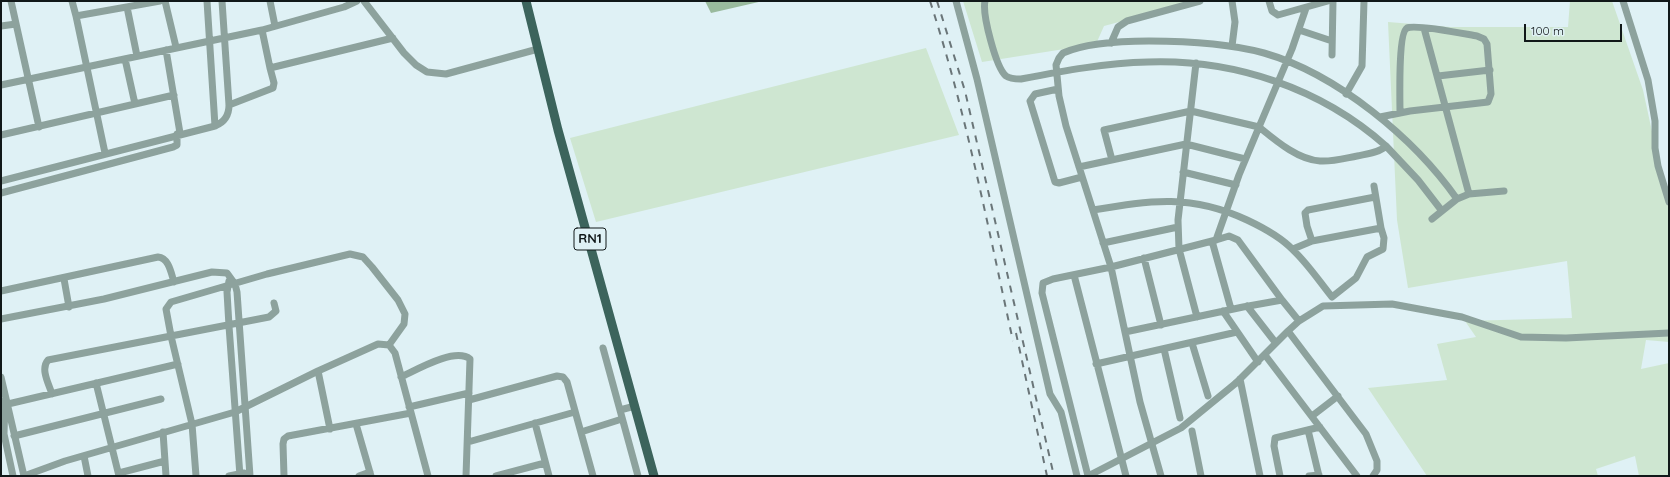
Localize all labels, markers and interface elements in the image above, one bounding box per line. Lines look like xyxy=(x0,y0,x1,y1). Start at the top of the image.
scale bar xyxy=(1526,16,1624,42)
text: 100 m xyxy=(1531,23,1564,38)
road number: RN1 xyxy=(574,228,606,250)

